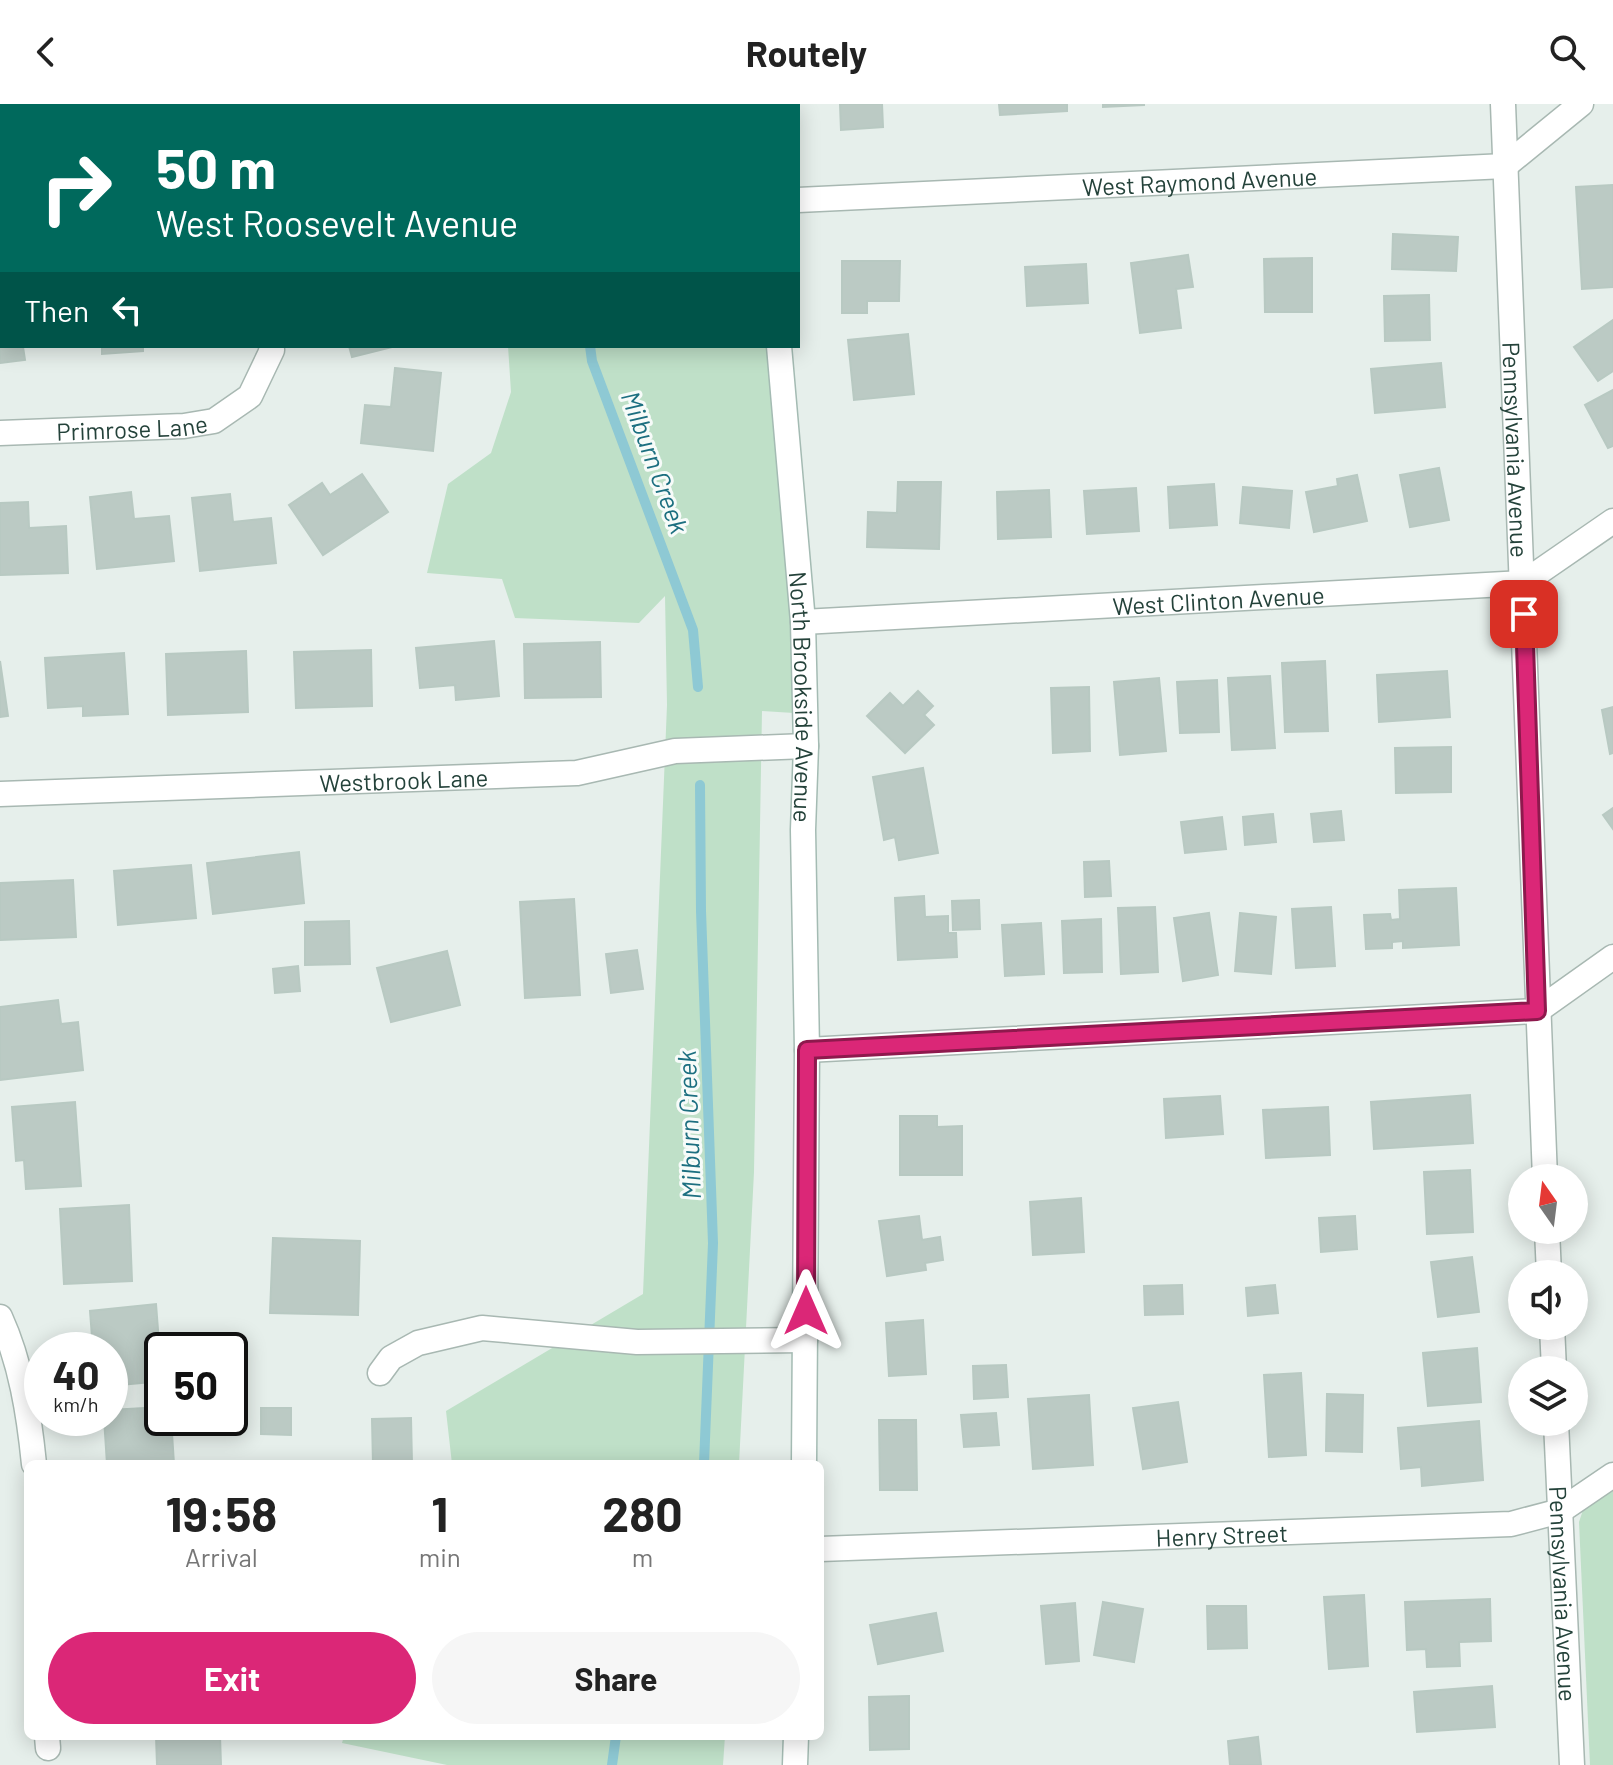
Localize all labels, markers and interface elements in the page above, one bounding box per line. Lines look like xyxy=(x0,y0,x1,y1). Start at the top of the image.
icon: back xyxy=(24,30,68,74)
icon: search xyxy=(1545,30,1589,74)
text: Routely xyxy=(746,31,867,74)
text: 50 m xyxy=(156,133,276,200)
icon: right xyxy=(24,136,128,240)
street label: West Raymond Avenue xyxy=(1081,161,1318,201)
text: West Roosevelt Avenue xyxy=(156,201,518,244)
icon: left xyxy=(105,288,149,332)
text: Then xyxy=(24,292,89,328)
street label: Pennsylvania Avenue xyxy=(1498,341,1535,558)
water label: Milburn Creek xyxy=(616,387,696,538)
street label: Primrose Lane xyxy=(56,408,210,445)
street label: North Brookside Avenue xyxy=(784,570,821,823)
street label: West Clinton Avenue xyxy=(1112,579,1325,620)
pin xyxy=(1490,580,1558,648)
icon: arrive xyxy=(1502,592,1546,636)
street label: Westbrook Lane xyxy=(319,762,489,797)
water label: Milburn Creek xyxy=(670,1049,706,1200)
north arrow xyxy=(1508,1164,1588,1244)
map controls xyxy=(1508,1164,1588,1436)
button: sound xyxy=(1508,1260,1588,1340)
position arrow xyxy=(764,1269,848,1353)
speed limit sign: 50 xyxy=(144,1332,248,1436)
text: 40 xyxy=(53,1350,100,1398)
button: layers xyxy=(1508,1356,1588,1436)
text: km/h xyxy=(53,1392,99,1416)
text: 19:58 xyxy=(165,1484,277,1542)
text: 1 xyxy=(431,1484,448,1542)
text: 280 xyxy=(602,1484,683,1542)
street label: Pennsylvania Avenue xyxy=(1545,1485,1584,1702)
street label: Henry Street xyxy=(1155,1518,1288,1551)
text: Arrival xyxy=(185,1541,258,1572)
text: min xyxy=(419,1541,461,1572)
text: m xyxy=(632,1541,653,1572)
button: Exit xyxy=(48,1632,416,1724)
button: Share xyxy=(432,1632,800,1724)

